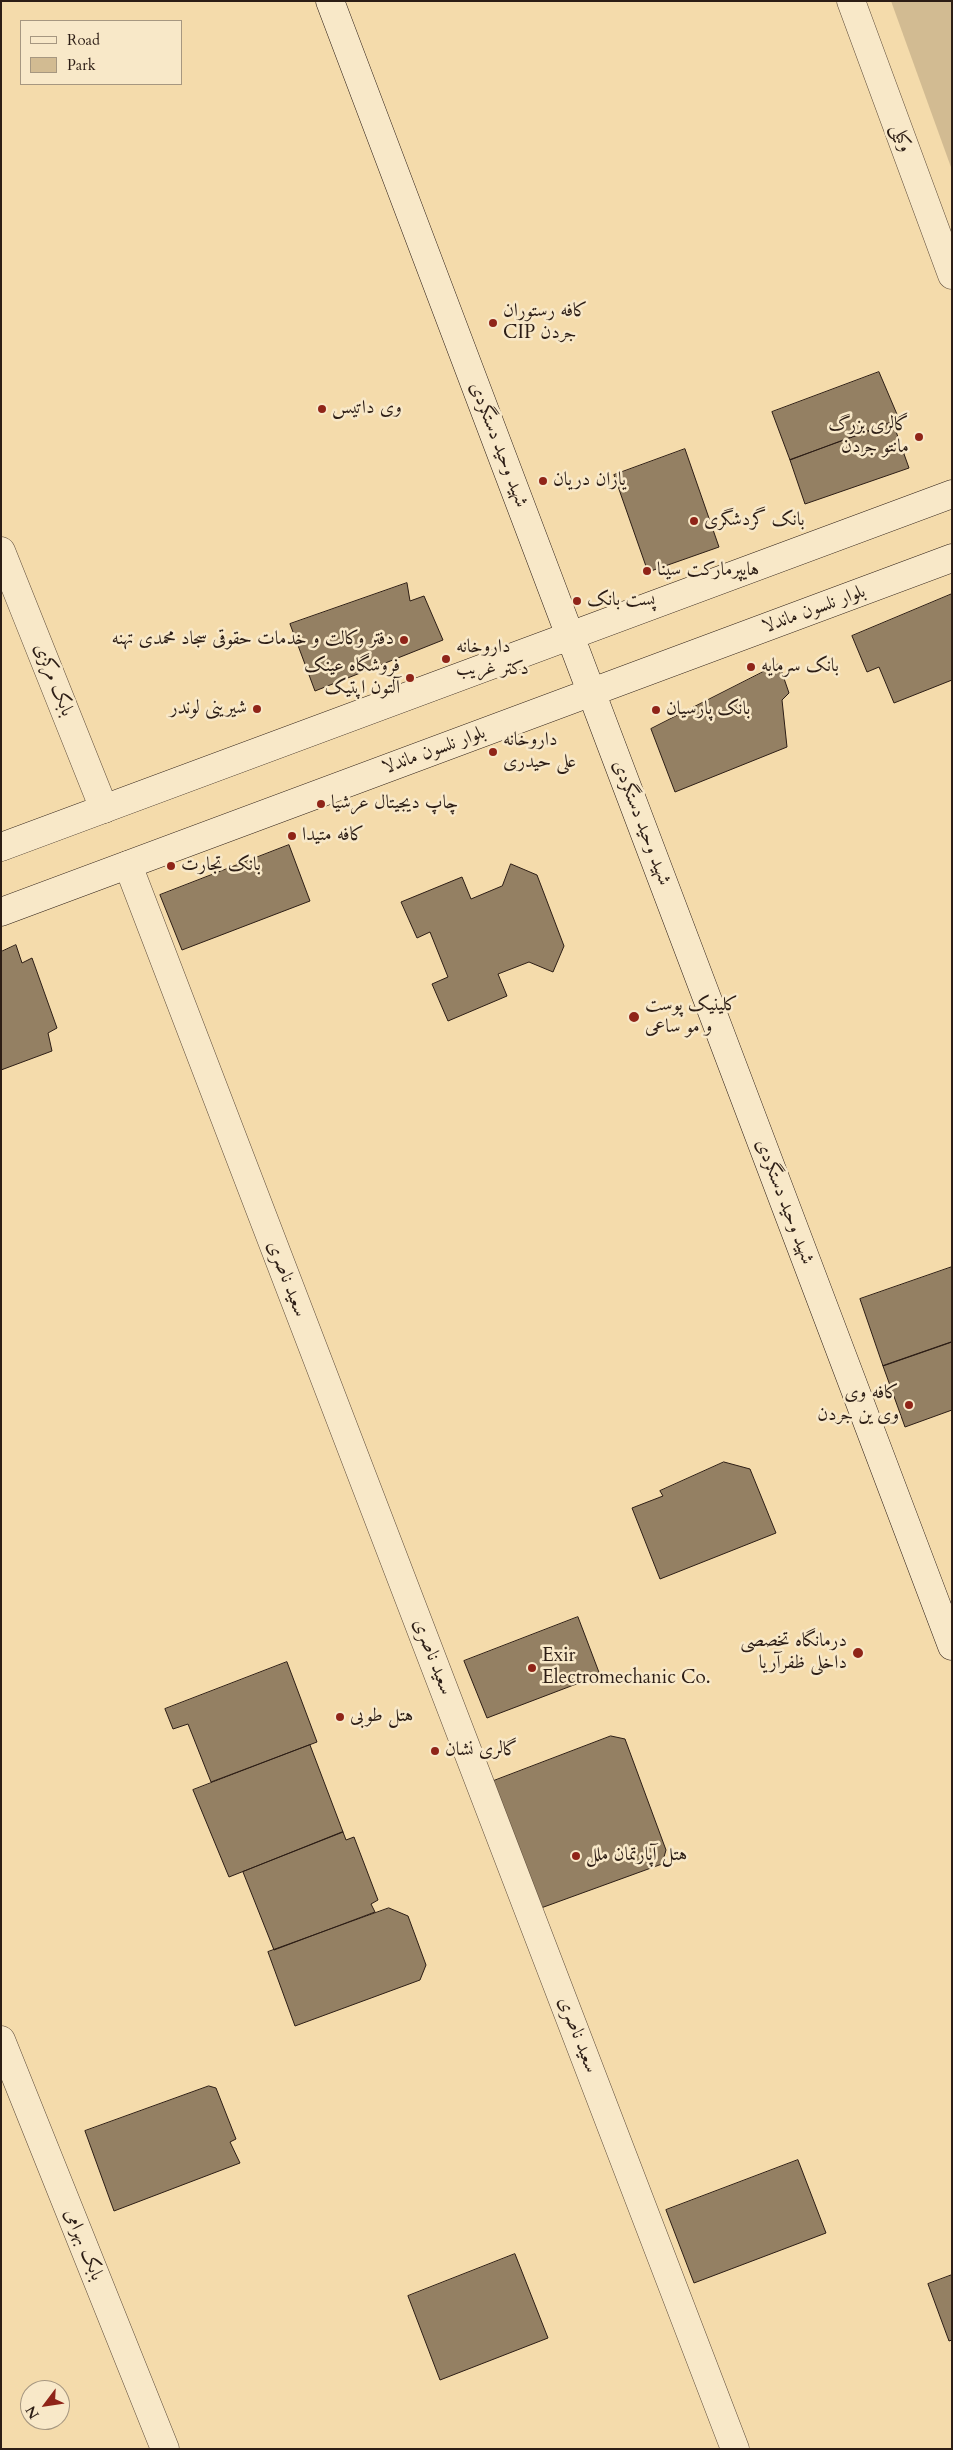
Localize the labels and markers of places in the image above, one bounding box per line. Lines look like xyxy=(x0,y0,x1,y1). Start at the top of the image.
place label: كافه رستوران CIP جردن xyxy=(503,301,588,345)
marker: كافه رستوران CIP جردن xyxy=(487,317,499,329)
place label: وی داتیس xyxy=(332,398,402,420)
marker: وی داتیس xyxy=(316,403,328,415)
place label: گالری بزرگ مانتو جردن xyxy=(828,415,909,459)
marker: گالری بزرگ مانتو جردن xyxy=(913,431,925,443)
place label: یاران دریان xyxy=(553,470,626,492)
marker: یاران دریان xyxy=(537,475,549,487)
place label: بانک گردشگری xyxy=(704,510,805,532)
marker: بانک گردشگری xyxy=(688,515,700,527)
place label: هایپرمارکت سینا xyxy=(657,560,759,582)
marker: هایپرمارکت سینا xyxy=(641,565,653,577)
place label: پست بانک xyxy=(587,590,655,612)
marker: پست بانک xyxy=(571,595,583,607)
place label: دفتر وکالت و خدمات حقوقی سجاد محمدی تهنه xyxy=(111,629,394,651)
marker: دفتر وکالت و خدمات حقوقی سجاد محمدی تهنه xyxy=(398,634,410,646)
place label: داروخانه دکتر غریب xyxy=(456,637,529,681)
marker: داروخانه دکتر غریب xyxy=(440,653,452,665)
place label: فروشگاه عینک آلتون اپتیک xyxy=(304,656,400,700)
place label: بانک سرمایه xyxy=(761,656,839,678)
marker: بانک سرمایه xyxy=(745,661,757,673)
marker: فروشگاه عینک آلتون اپتیک xyxy=(404,672,416,684)
place label: شیرینی لوندر xyxy=(170,698,247,720)
place label: بانک پارسیان xyxy=(666,699,750,721)
marker: شیرینی لوندر xyxy=(251,703,263,715)
marker: بانک پارسیان xyxy=(650,704,662,716)
place label: داروخانه علی حیدری xyxy=(503,730,576,774)
marker: داروخانه علی حیدری xyxy=(487,746,499,758)
place label: چاپ دیجیتال عرشیا xyxy=(331,793,458,815)
marker: چاپ دیجیتال عرشیا xyxy=(315,798,327,810)
place label: کافه متیدا xyxy=(302,825,364,847)
marker: کافه متیدا xyxy=(286,830,298,842)
place label: بانک تجارت xyxy=(181,855,261,877)
marker: بانک تجارت xyxy=(165,860,177,872)
place label: کلینیک پوست و مو ساعی xyxy=(645,995,738,1039)
marker: کلینیک پوست و مو ساعی xyxy=(627,1010,641,1024)
place label: کافه وی وی ین جردن xyxy=(817,1383,899,1427)
marker: کافه وی وی ین جردن xyxy=(903,1399,915,1411)
place label: درمانگاه تخصصی داخلی ظفرآریا xyxy=(740,1631,847,1675)
place label: Exir Electromechanic Co. xyxy=(542,1646,711,1690)
marker: درمانگاه تخصصی داخلی ظفرآریا xyxy=(851,1646,865,1660)
marker: Exir Electromechanic Co. xyxy=(526,1662,538,1674)
place label: هتل طوبی xyxy=(350,1706,413,1728)
marker: هتل طوبی xyxy=(334,1711,346,1723)
place label: گالری نشان xyxy=(445,1740,518,1762)
marker: گالری نشان xyxy=(429,1745,441,1757)
place label: هتل آپارتمان ملل xyxy=(586,1845,687,1867)
marker: هتل آپارتمان ملل xyxy=(570,1850,582,1862)

